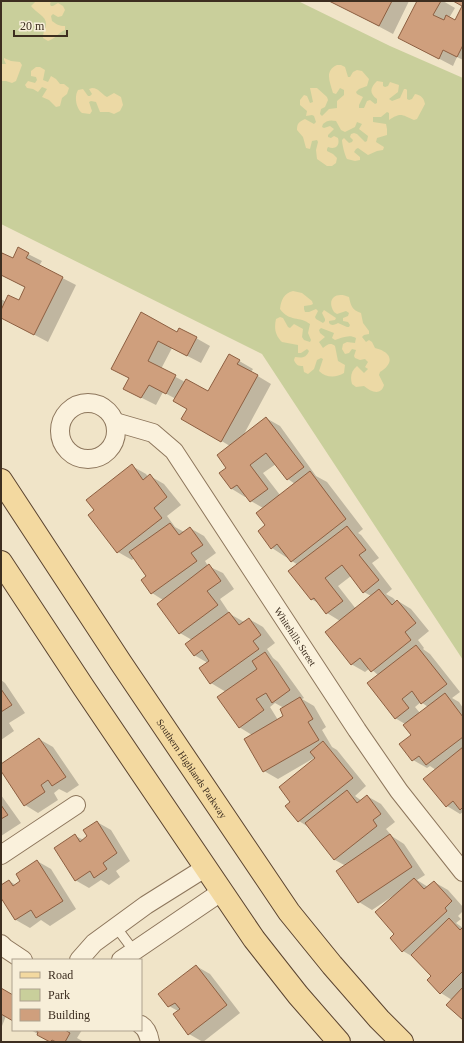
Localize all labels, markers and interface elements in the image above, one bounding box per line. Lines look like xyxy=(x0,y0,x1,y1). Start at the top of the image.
scale bar xyxy=(14,12,67,38)
text: 20 m xyxy=(20,19,45,33)
street label: Whitehills Street xyxy=(273,605,319,668)
street label: Southern Highlands Parkway xyxy=(155,717,229,820)
legend xyxy=(12,959,142,1031)
text: Road xyxy=(48,968,73,982)
text: Park xyxy=(48,988,70,1002)
text: Building xyxy=(48,1008,90,1022)

